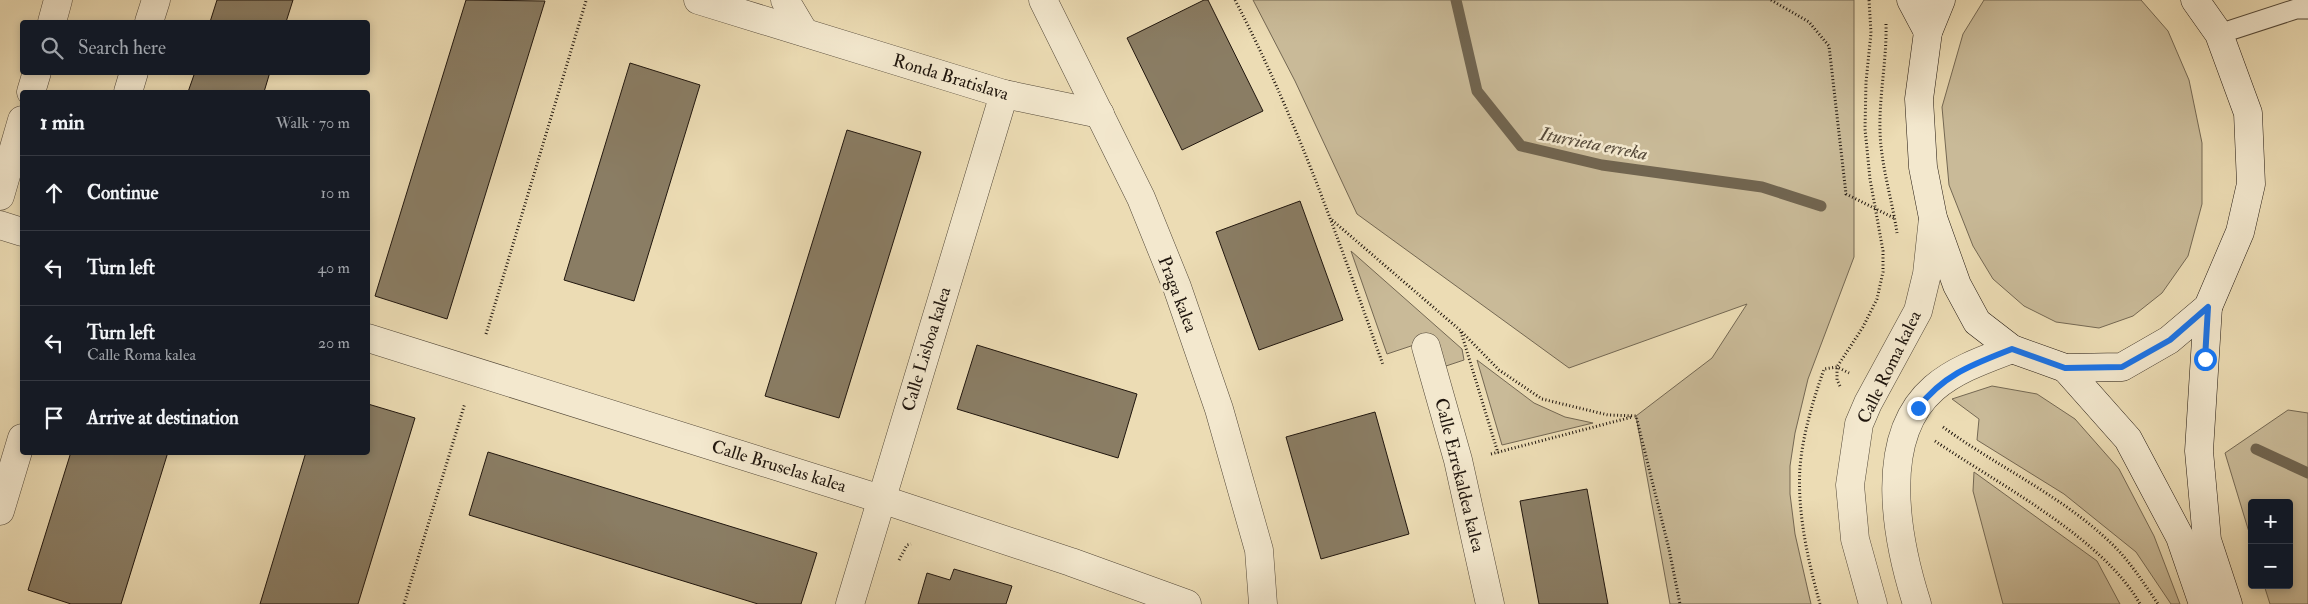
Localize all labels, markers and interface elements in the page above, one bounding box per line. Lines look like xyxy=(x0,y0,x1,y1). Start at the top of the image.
search box xyxy=(20,20,370,75)
icon: search xyxy=(38,34,66,62)
text: Search here xyxy=(78,36,166,60)
street label: Ronda Bratislava xyxy=(890,49,1012,106)
text: 1 min xyxy=(40,109,85,136)
text: Walk · 70 m xyxy=(276,113,350,133)
water label: Iturrieta erreka xyxy=(1537,122,1650,166)
icon: ahead xyxy=(40,179,68,207)
text: Continue xyxy=(87,181,158,205)
text: 10 m xyxy=(320,183,350,203)
street label: Praga kalea xyxy=(1152,253,1203,336)
icon: left xyxy=(40,254,68,282)
text: Turn left xyxy=(87,256,155,280)
text: 40 m xyxy=(317,258,350,278)
street label: Calle Lisboa kalea xyxy=(897,284,957,414)
street label: Calle Roma kalea xyxy=(1852,306,1927,427)
text: Turn left xyxy=(87,321,155,345)
icon: left xyxy=(40,329,68,357)
text: 20 m xyxy=(318,333,350,353)
text: Calle Roma kalea xyxy=(87,345,196,365)
route start xyxy=(2194,348,2217,371)
street label: Calle Errekaldea kalea xyxy=(1429,396,1490,555)
route end xyxy=(1907,397,1930,420)
icon: arrive xyxy=(40,404,68,432)
text: Arrive at destination xyxy=(87,406,239,430)
street label: Calle Bruselas kalea xyxy=(709,435,850,498)
map controls xyxy=(2248,499,2293,589)
button: + xyxy=(2248,499,2293,544)
button: − xyxy=(2248,544,2293,589)

